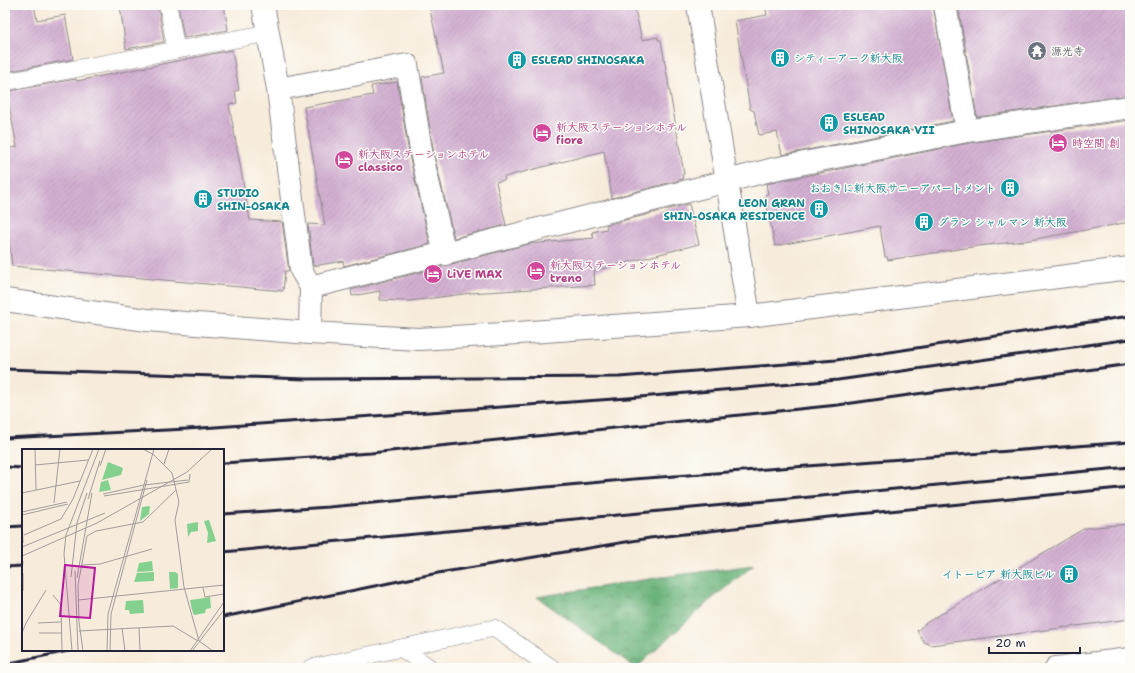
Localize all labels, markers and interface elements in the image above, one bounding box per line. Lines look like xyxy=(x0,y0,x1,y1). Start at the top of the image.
temple icon: 源光寺 xyxy=(1026,40,1048,62)
place label: 源光寺 xyxy=(1051,44,1084,59)
building icon: シティーアーク新大阪 xyxy=(769,47,791,69)
building icon: ESLEAD SHINOSAKA xyxy=(506,49,528,71)
place label: シティーアーク新大阪 xyxy=(794,51,903,66)
place label: ESLEAD SHINOSAKA xyxy=(531,53,645,68)
place label: ESLEAD SHINOSAKA VII xyxy=(843,110,935,138)
building icon: ESLEAD SHINOSAKA VII xyxy=(818,112,840,134)
place label: 新大阪ステーションホテル fiore xyxy=(556,120,687,148)
hotel icon: 新大阪ステーションホテル fiore xyxy=(531,122,553,144)
hotel icon: 時空間 創 xyxy=(1047,132,1069,154)
place label: 時空間 創 xyxy=(1072,136,1120,151)
place label: 新大阪ステーションホテル classico xyxy=(358,147,489,175)
hotel icon: 新大阪ステーションホテル classico xyxy=(333,149,355,171)
building icon: おおきに新大阪サニーアパートメント xyxy=(999,177,1021,199)
place label: おおきに新大阪サニーアパートメント xyxy=(810,181,996,196)
place label: STUDIO SHIN-OSAKA xyxy=(217,186,290,214)
building icon: STUDIO SHIN-OSAKA xyxy=(192,188,214,210)
place label: LEON GRAN SHIN-OSAKA RESIDENCE xyxy=(663,196,805,224)
building icon: LEON GRAN SHIN-OSAKA RESIDENCE xyxy=(808,198,830,220)
building icon: グラン シャルマン 新大阪 xyxy=(913,211,935,233)
place label: グラン シャルマン 新大阪 xyxy=(938,215,1067,230)
place label: 新大阪ステーションホテル treno xyxy=(550,258,681,286)
hotel icon: 新大阪ステーションホテル treno xyxy=(525,260,547,282)
hotel icon: LiVE MAX xyxy=(422,263,444,285)
place label: LiVE MAX xyxy=(447,267,502,282)
inset map xyxy=(22,449,224,651)
building icon: イトーピア 新大阪ビル xyxy=(1058,563,1080,585)
place label: イトーピア 新大阪ビル xyxy=(942,567,1055,582)
scale bar xyxy=(989,629,1080,655)
text: 20 m xyxy=(995,635,1026,651)

